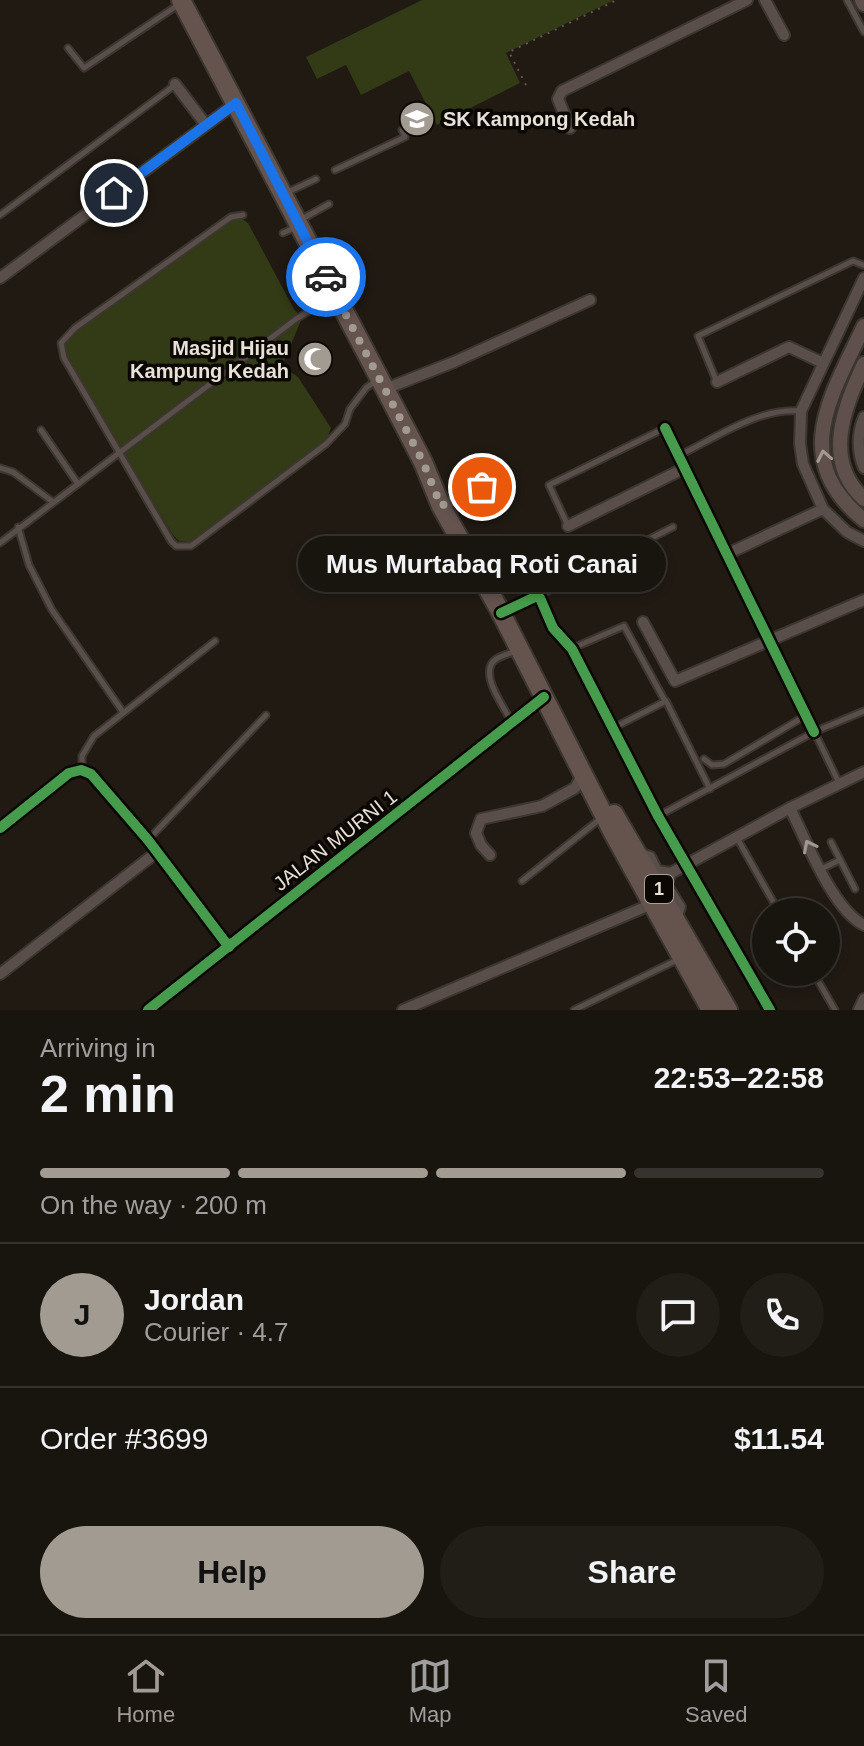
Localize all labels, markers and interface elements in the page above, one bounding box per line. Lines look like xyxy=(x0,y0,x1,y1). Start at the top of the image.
school or university icon: SK Kampong Kedah xyxy=(398,100,436,138)
place label: SK Kampong Kedah xyxy=(443,108,635,130)
pin xyxy=(80,159,148,227)
icon: home xyxy=(92,171,136,215)
courier xyxy=(286,237,366,317)
icon: car xyxy=(304,255,348,299)
place label: Masjid Hijau Kampung Kedah xyxy=(130,337,289,382)
mosque icon: Masjid Hijau Kampung Kedah xyxy=(296,340,334,378)
one-way arrow xyxy=(817,449,834,462)
pin xyxy=(448,453,516,521)
icon: bag xyxy=(460,465,504,509)
callout: Mus Murtabaq Roti Canai xyxy=(298,535,666,591)
text: Mus Murtabaq Roti Canai xyxy=(326,549,638,579)
street label: JALAN MURNI 1 xyxy=(269,785,401,895)
one-way arrow xyxy=(803,840,819,855)
road number: 1 xyxy=(645,875,673,903)
map controls xyxy=(752,898,840,986)
button: locate xyxy=(752,898,840,986)
text: Arriving in xyxy=(40,1033,156,1063)
text: 22:53–22:58 xyxy=(654,1061,824,1094)
text: 2 min xyxy=(40,1065,176,1123)
text: On the way · 200 m xyxy=(40,1190,267,1220)
button: chat xyxy=(636,1273,720,1357)
button: phone xyxy=(740,1273,824,1357)
text: Jordan xyxy=(144,1283,244,1316)
text: J xyxy=(74,1298,90,1331)
text: Courier · 4.7 xyxy=(144,1317,289,1347)
text: Order #3699 xyxy=(40,1422,208,1455)
text: $11.54 xyxy=(734,1422,824,1455)
button: Help xyxy=(40,1526,424,1618)
button: Share xyxy=(440,1526,824,1618)
tab: Home xyxy=(116,1654,175,1728)
tab: Map xyxy=(408,1654,452,1728)
tab: Saved xyxy=(685,1654,748,1728)

